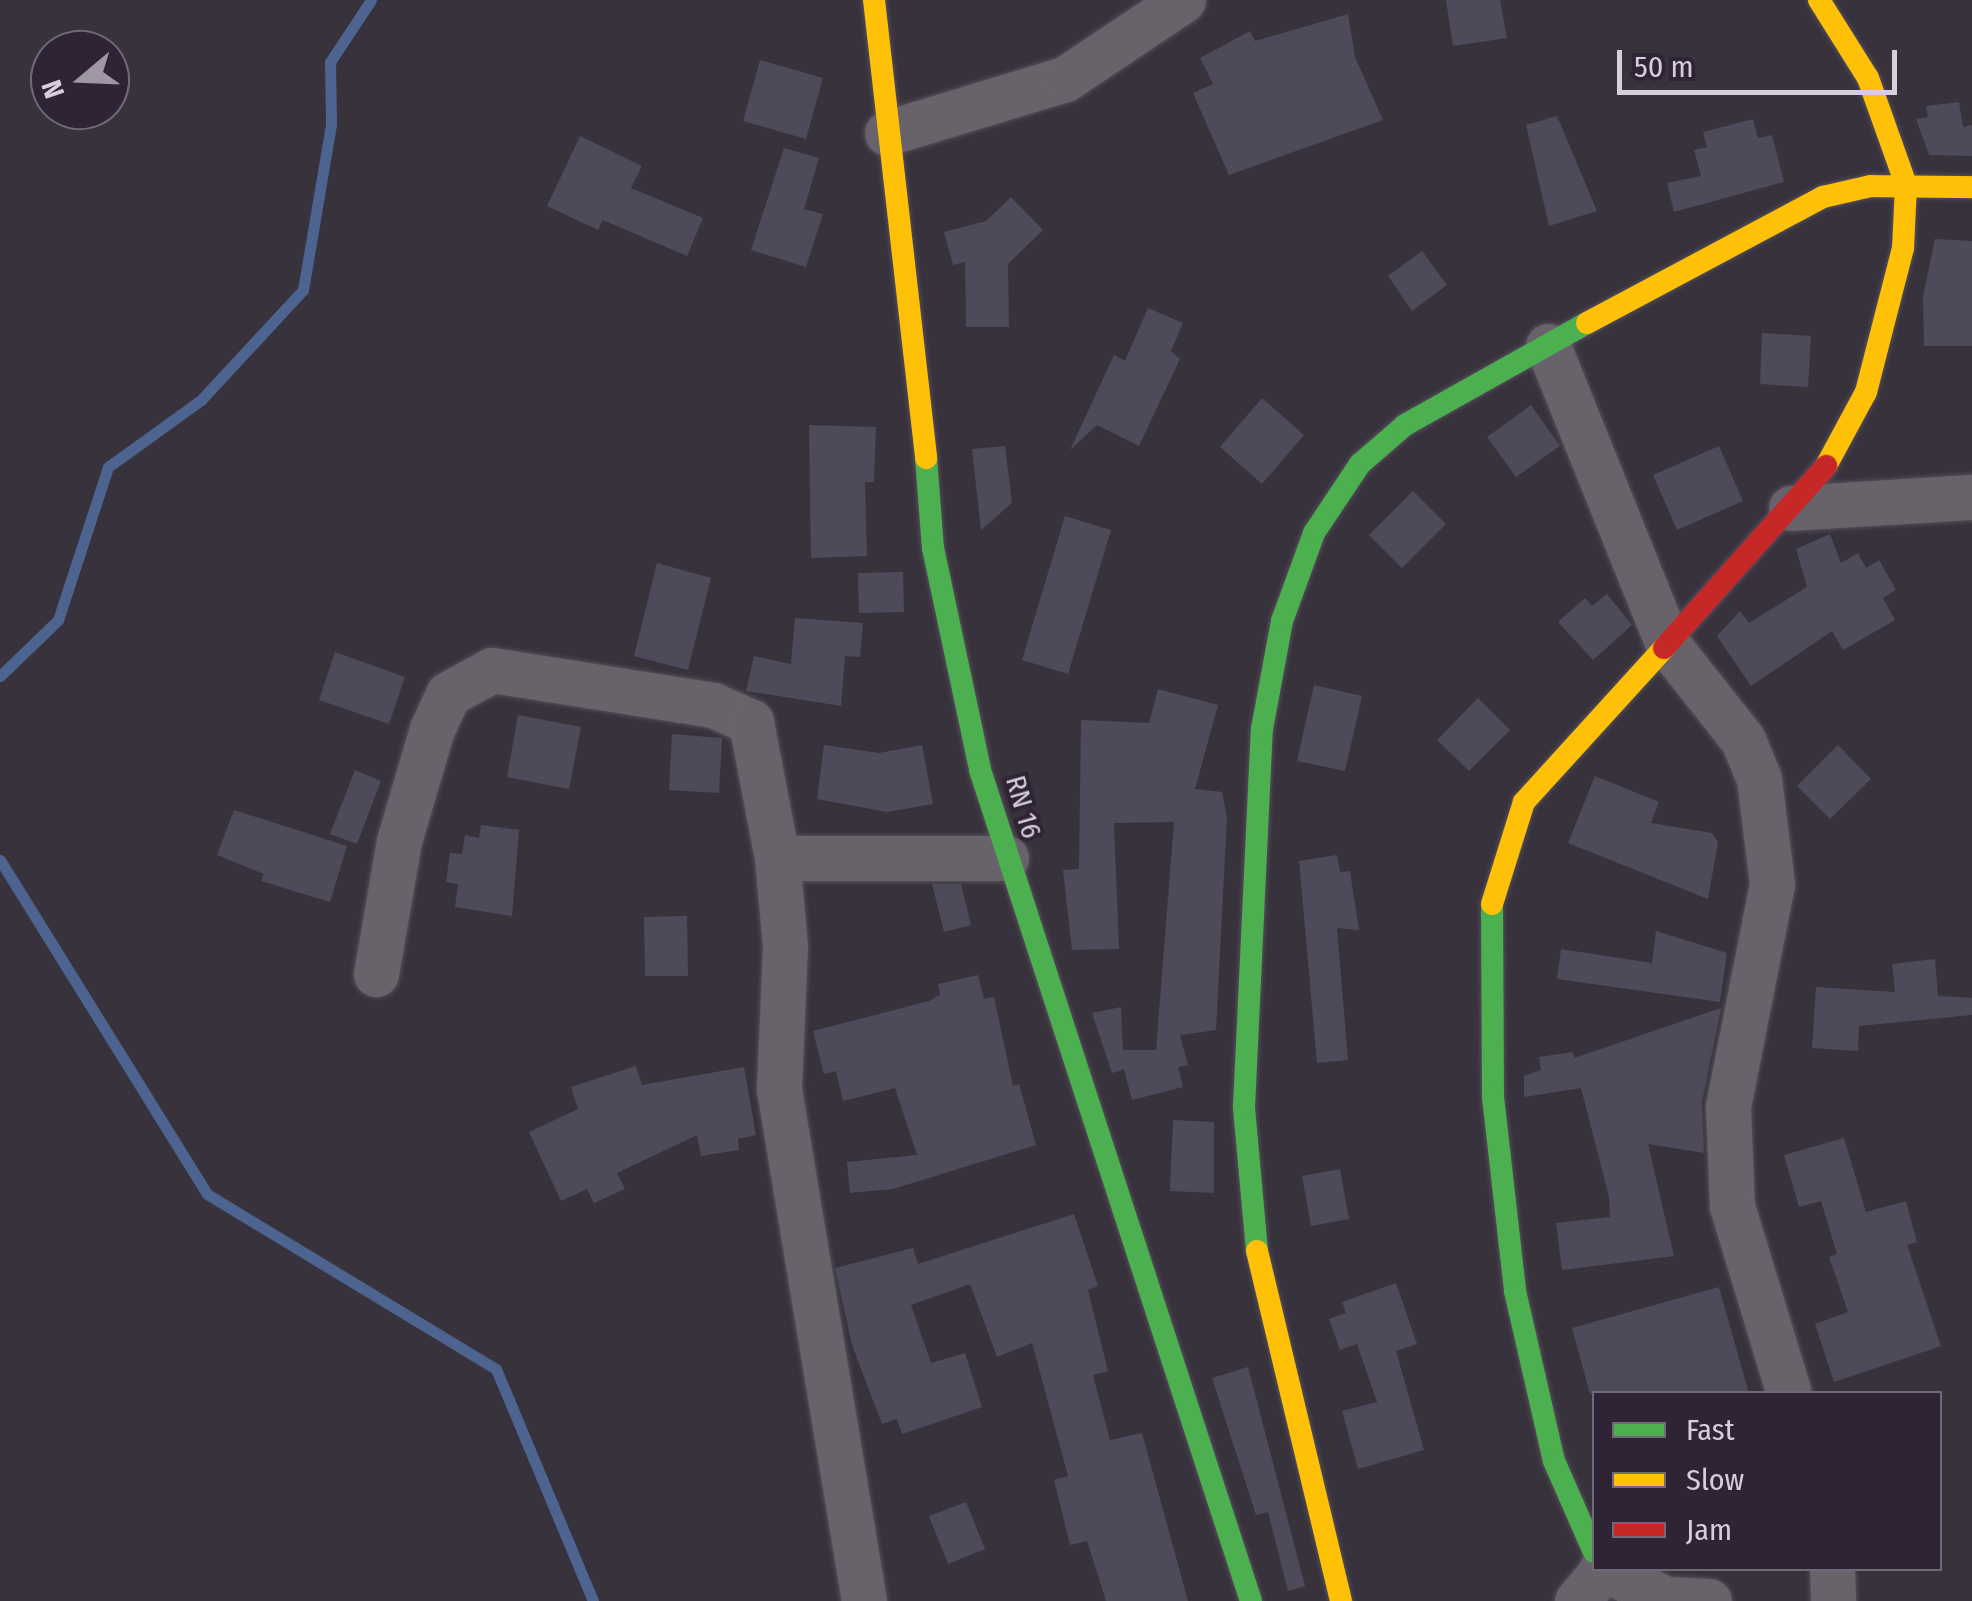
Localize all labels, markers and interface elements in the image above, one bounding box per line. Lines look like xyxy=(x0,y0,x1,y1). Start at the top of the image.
north arrow xyxy=(30,30,130,130)
scale bar xyxy=(1622,30,1902,92)
text: 50 m xyxy=(1634,49,1694,85)
text: N xyxy=(35,76,71,103)
street label: RN 16 xyxy=(998,772,1048,842)
legend xyxy=(1592,1391,1942,1571)
text: Fast xyxy=(1686,1412,1734,1448)
text: Slow xyxy=(1686,1462,1744,1498)
text: Jam xyxy=(1686,1512,1732,1548)

